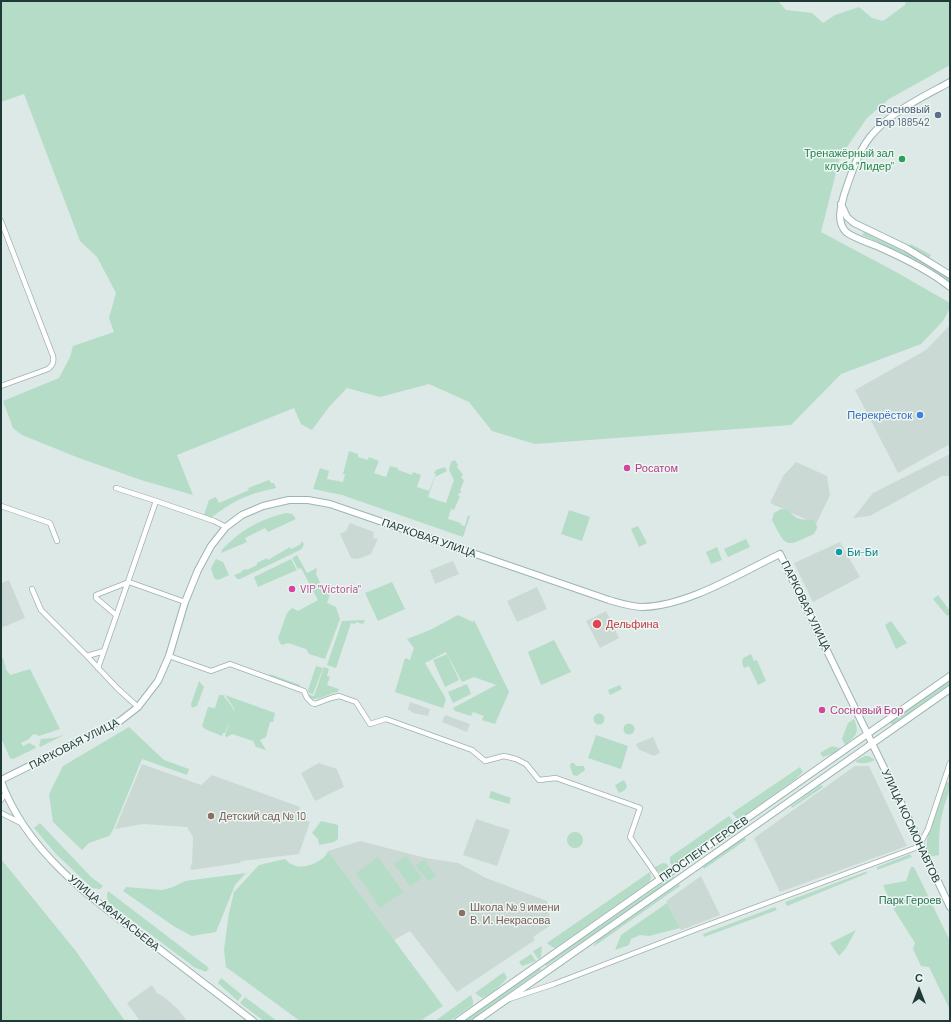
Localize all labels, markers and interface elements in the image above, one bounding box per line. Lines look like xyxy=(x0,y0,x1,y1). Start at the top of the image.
place label: Сосновый Бор 188542 xyxy=(875,102,930,128)
marker: Сосновый Бор 188542 xyxy=(933,110,943,120)
place label: Тренажёрный зал клуба "Лидер" xyxy=(804,146,894,172)
marker: Тренажёрный зал клуба "Лидер" xyxy=(897,154,907,164)
place label: Перекрёсток xyxy=(847,408,912,422)
marker: Перекрёсток xyxy=(915,410,925,420)
place label: Росатом xyxy=(635,461,678,475)
marker: Росатом xyxy=(622,463,632,473)
street label: ПАРКОВАЯ УЛИЦА xyxy=(380,516,478,560)
place label: Би-Би xyxy=(847,545,878,559)
marker: Би-Би xyxy=(834,547,844,557)
street label: ПАРКОВАЯ УЛИЦА xyxy=(778,559,834,653)
place label: VIP "Victoria" xyxy=(300,582,361,596)
marker: VIP "Victoria" xyxy=(287,584,297,594)
place label: Дельфина xyxy=(606,617,659,631)
marker: Дельфина xyxy=(591,618,603,630)
place label: Сосновый Бор xyxy=(830,703,903,717)
marker: Сосновый Бор xyxy=(817,705,827,715)
street label: ПАРКОВАЯ УЛИЦА xyxy=(27,716,121,772)
street label: УЛИЦА КОСМОНАВТОВ xyxy=(879,767,943,885)
place label: Детский сад № 10 xyxy=(219,809,306,823)
marker: Детский сад № 10 xyxy=(206,811,216,821)
street label: ПРОСПЕКТ ГЕРОЕВ xyxy=(657,813,751,885)
street label: УЛИЦА АФАНАСЬЕВА xyxy=(66,872,162,954)
park label: Парк Героев xyxy=(879,893,941,907)
place label: Школа № 9 имени В. И. Некрасова xyxy=(470,900,560,926)
marker: Школа № 9 имени В. И. Некрасова xyxy=(457,908,467,918)
north arrow xyxy=(899,970,939,1010)
text: С xyxy=(915,971,923,984)

